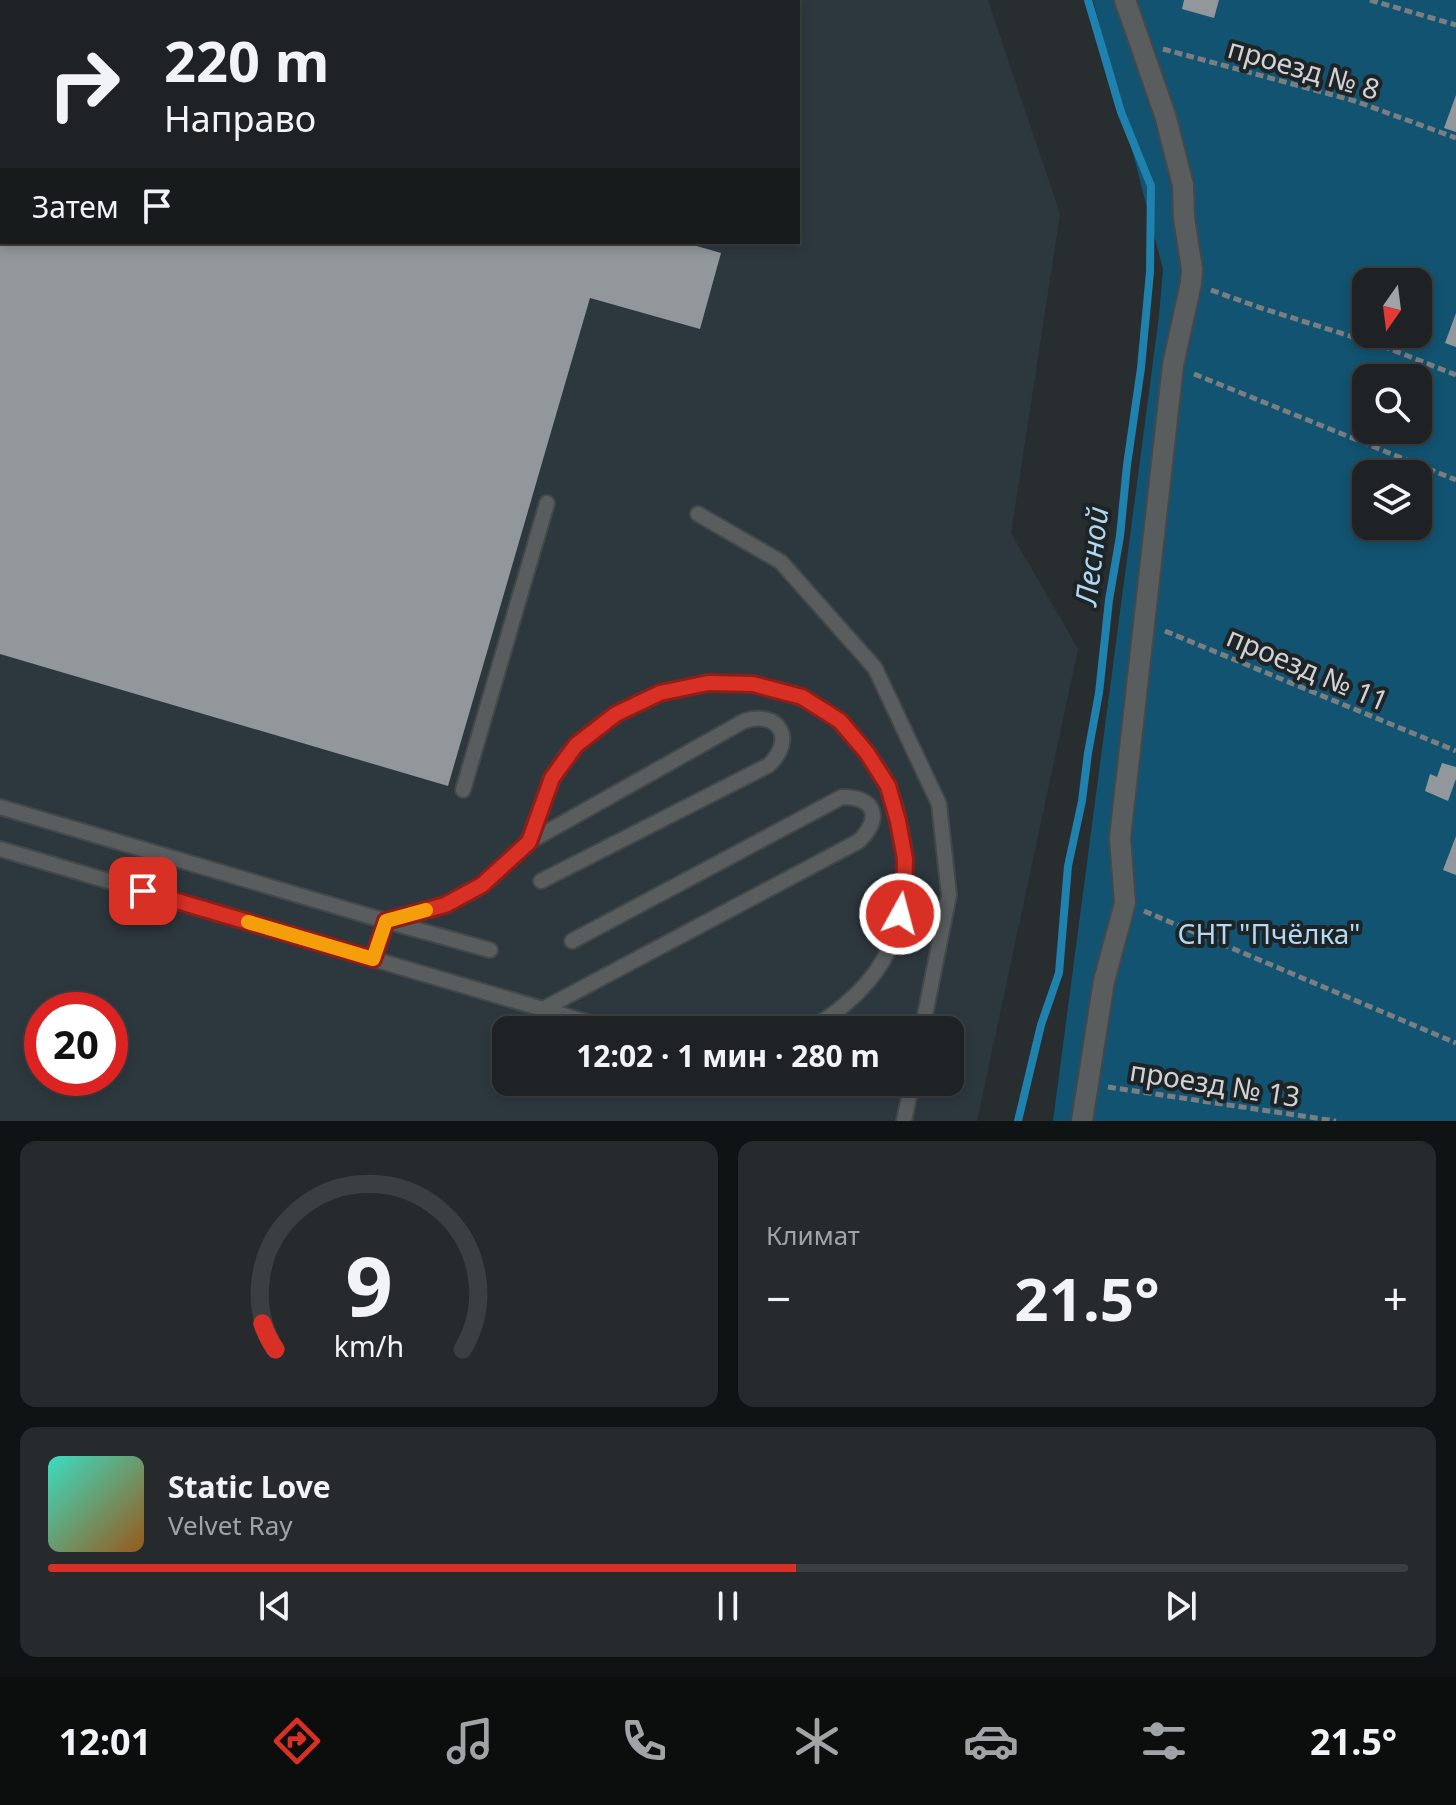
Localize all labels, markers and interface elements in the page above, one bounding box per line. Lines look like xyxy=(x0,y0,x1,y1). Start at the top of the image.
text: 220 m xyxy=(164,22,329,98)
street label: проезд № 8 xyxy=(1224,28,1384,108)
icon: right xyxy=(32,32,136,136)
text: Направо xyxy=(164,94,316,143)
icon: arrive xyxy=(135,184,179,228)
text: Затем xyxy=(32,186,119,227)
north arrow xyxy=(1352,268,1432,348)
map controls xyxy=(1352,268,1432,540)
button: search xyxy=(1352,364,1432,444)
button: layers xyxy=(1352,460,1432,540)
water label: Лесной xyxy=(1064,504,1117,610)
street label: проезд № 11 xyxy=(1221,617,1395,719)
pin xyxy=(109,857,177,925)
icon: arrive xyxy=(121,869,165,913)
position arrow xyxy=(858,872,942,956)
park label: СНТ "Пчёлка" xyxy=(1178,914,1360,952)
speed limit sign: 20 xyxy=(24,992,128,1096)
text: 12:02 · 1 мин · 280 m xyxy=(576,1035,880,1076)
street label: проезд № 13 xyxy=(1127,1051,1303,1115)
text: Климат xyxy=(766,1217,860,1253)
text: 9 xyxy=(345,1227,393,1340)
text: 21.5° xyxy=(1014,1257,1160,1339)
text: − xyxy=(766,1268,791,1328)
text: + xyxy=(1383,1268,1408,1328)
text: km/h xyxy=(334,1326,404,1365)
text: Static Love xyxy=(168,1466,331,1507)
text: Velvet Ray xyxy=(168,1507,293,1543)
icon: previous xyxy=(253,1584,297,1628)
icon: pause xyxy=(706,1584,750,1628)
icon: next xyxy=(1159,1584,1203,1628)
icon: directions xyxy=(269,1713,325,1769)
icon: music xyxy=(442,1713,498,1769)
icon: phone xyxy=(616,1713,672,1769)
icon: climate xyxy=(789,1713,845,1769)
icon: car xyxy=(963,1713,1019,1769)
icon: filters xyxy=(1136,1713,1192,1769)
text: 12:01 xyxy=(59,1717,151,1766)
text: 21.5° xyxy=(1310,1717,1397,1766)

